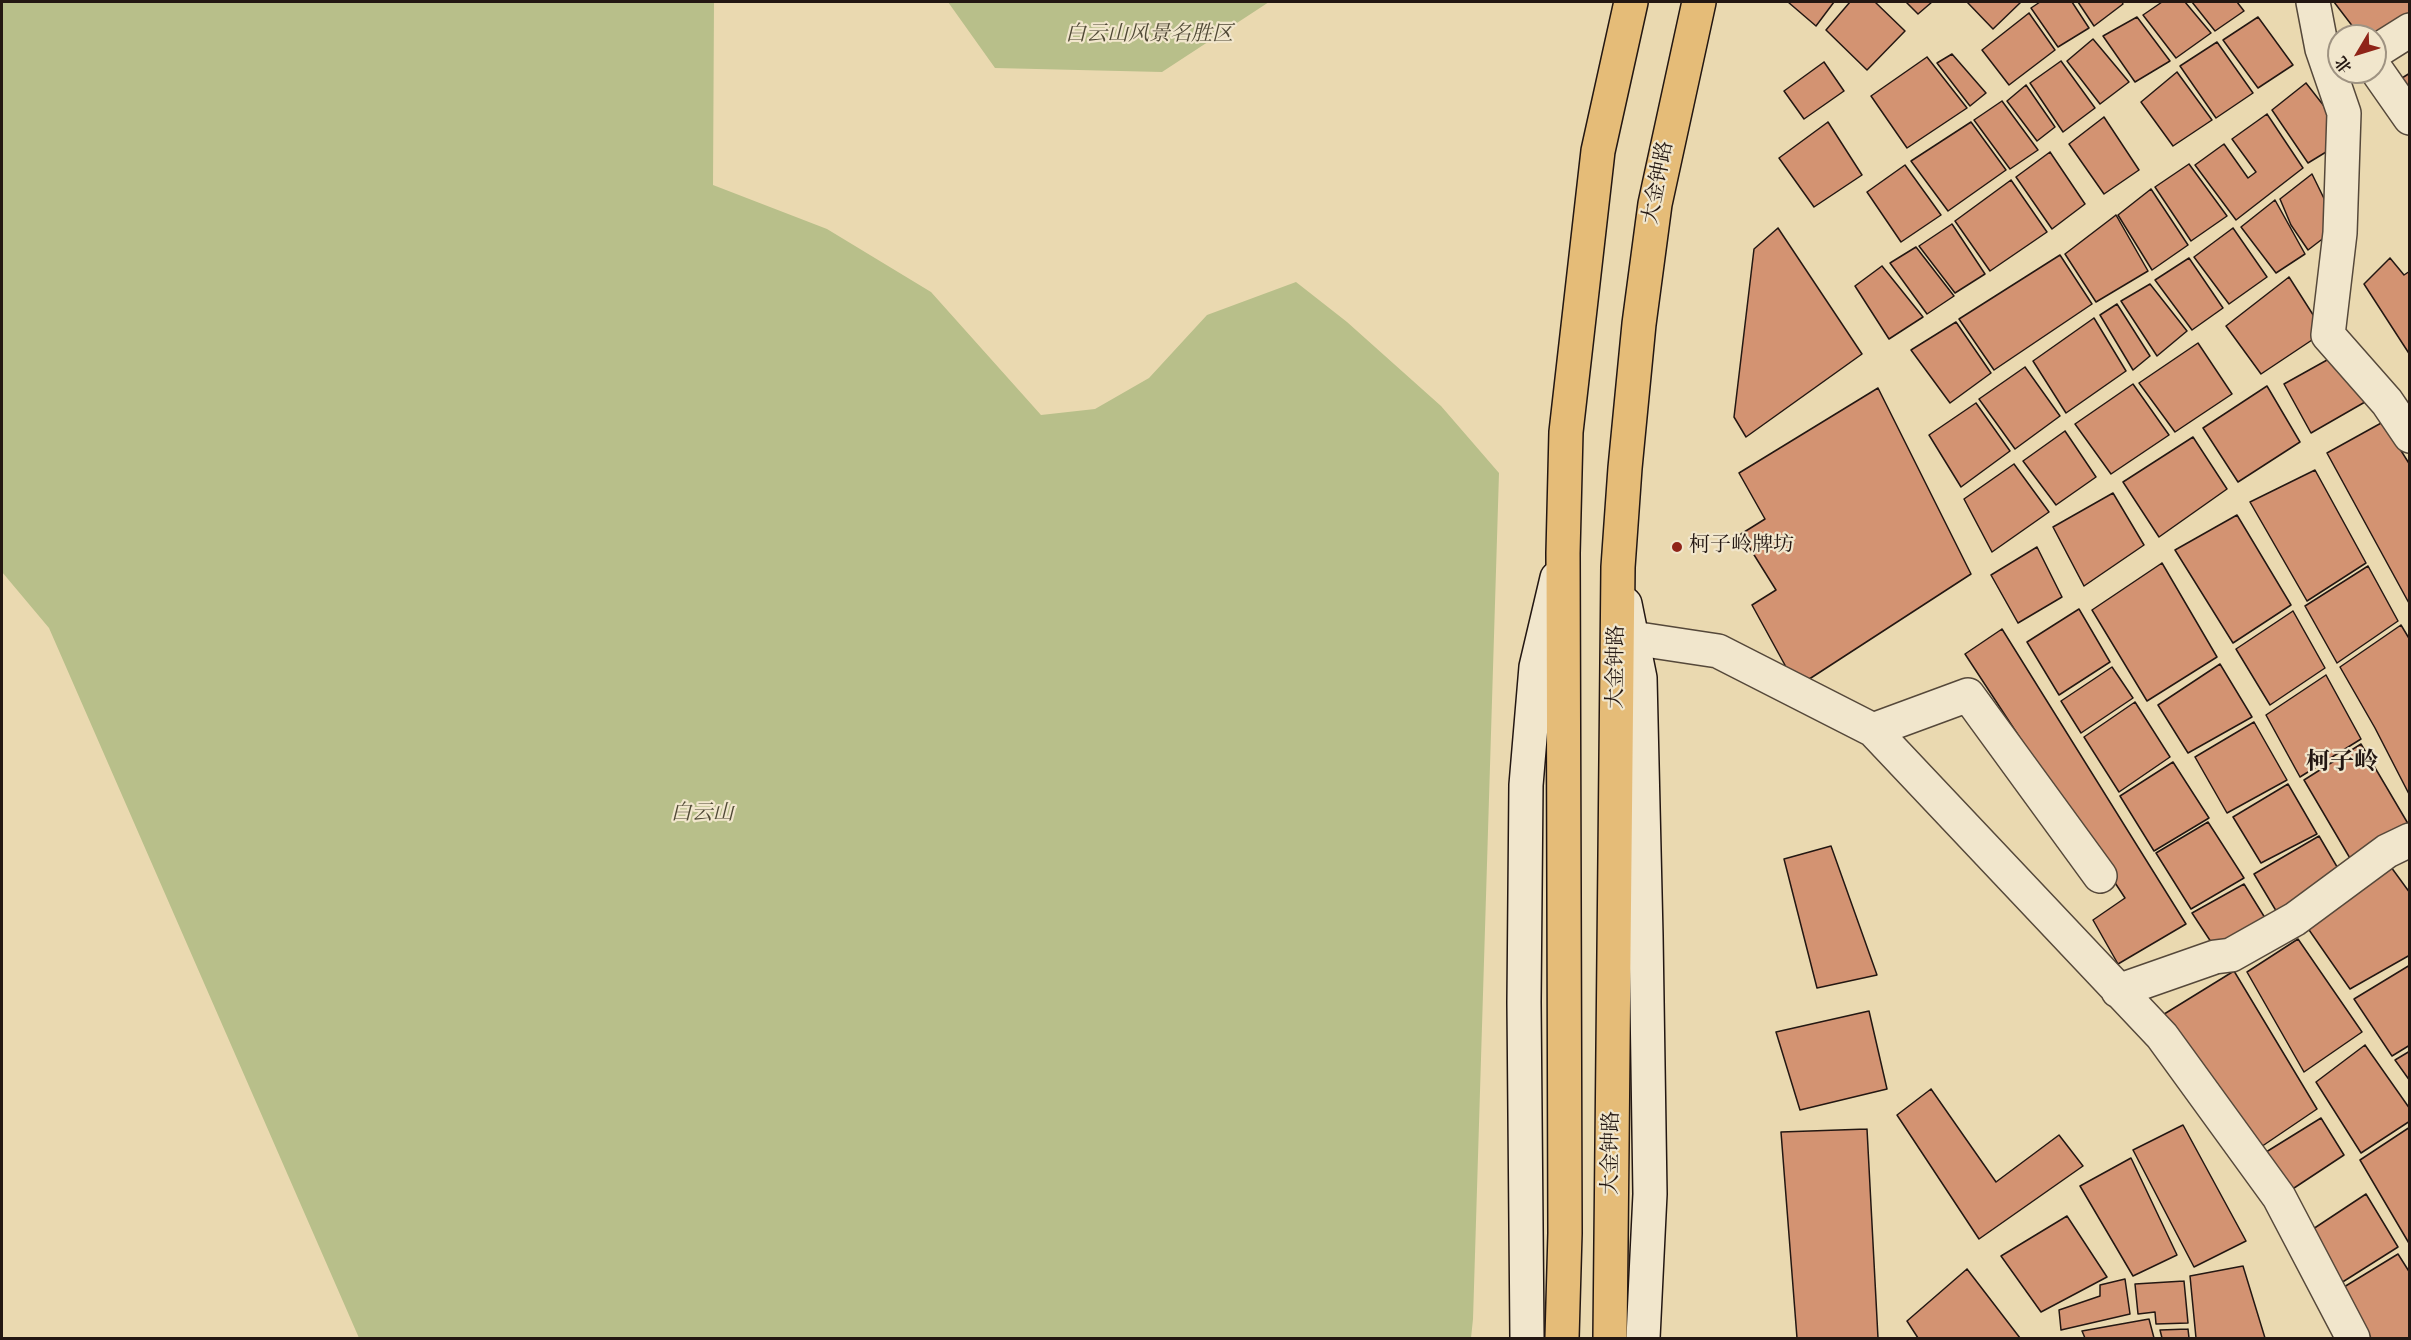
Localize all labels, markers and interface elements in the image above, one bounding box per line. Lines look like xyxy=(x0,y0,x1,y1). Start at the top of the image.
park label: 白云山风景名胜区 xyxy=(1065,23,1233,49)
north arrow xyxy=(2327,24,2387,84)
text: 北 xyxy=(2331,51,2358,77)
street label: 大金钟路 xyxy=(1640,139,1680,227)
place label: 柯子岭牌坊 xyxy=(1689,534,1794,560)
marker: 柯子岭牌坊 xyxy=(1670,540,1684,554)
street label: 大金钟路 xyxy=(1605,625,1631,709)
district label: 柯子岭 xyxy=(2306,751,2378,779)
park label: 白云山 xyxy=(671,802,733,828)
street label: 大金钟路 xyxy=(1600,1111,1626,1195)

